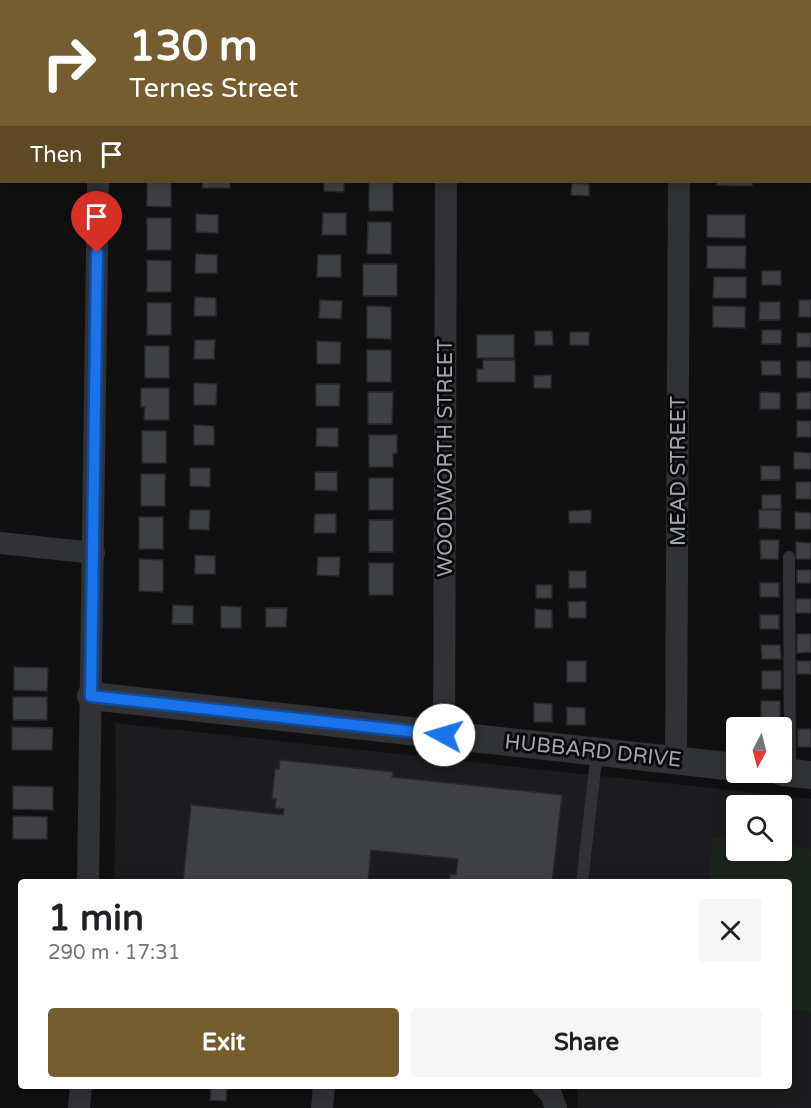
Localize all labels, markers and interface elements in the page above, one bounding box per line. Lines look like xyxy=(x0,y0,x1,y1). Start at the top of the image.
text: 130 m xyxy=(129,21,258,72)
icon: right xyxy=(30,24,108,102)
text: Ternes Street xyxy=(129,72,298,105)
icon: arrive xyxy=(95,138,128,171)
text: Then xyxy=(30,142,83,168)
pin xyxy=(71,191,122,253)
icon: arrive xyxy=(80,200,113,233)
street label: WOODWORTH STREET xyxy=(433,339,458,577)
street label: MEAD STREET xyxy=(666,396,691,546)
position arrow xyxy=(412,703,476,767)
north arrow xyxy=(726,717,792,783)
map controls xyxy=(726,717,792,861)
street label: HUBBARD DRIVE xyxy=(503,729,683,773)
button: search xyxy=(726,795,792,861)
text: 1 min xyxy=(48,897,144,940)
button: close xyxy=(699,899,762,962)
text: 290 m · 17:31 xyxy=(48,941,180,965)
button: Exit xyxy=(48,1008,399,1077)
button: Share xyxy=(411,1008,762,1077)

